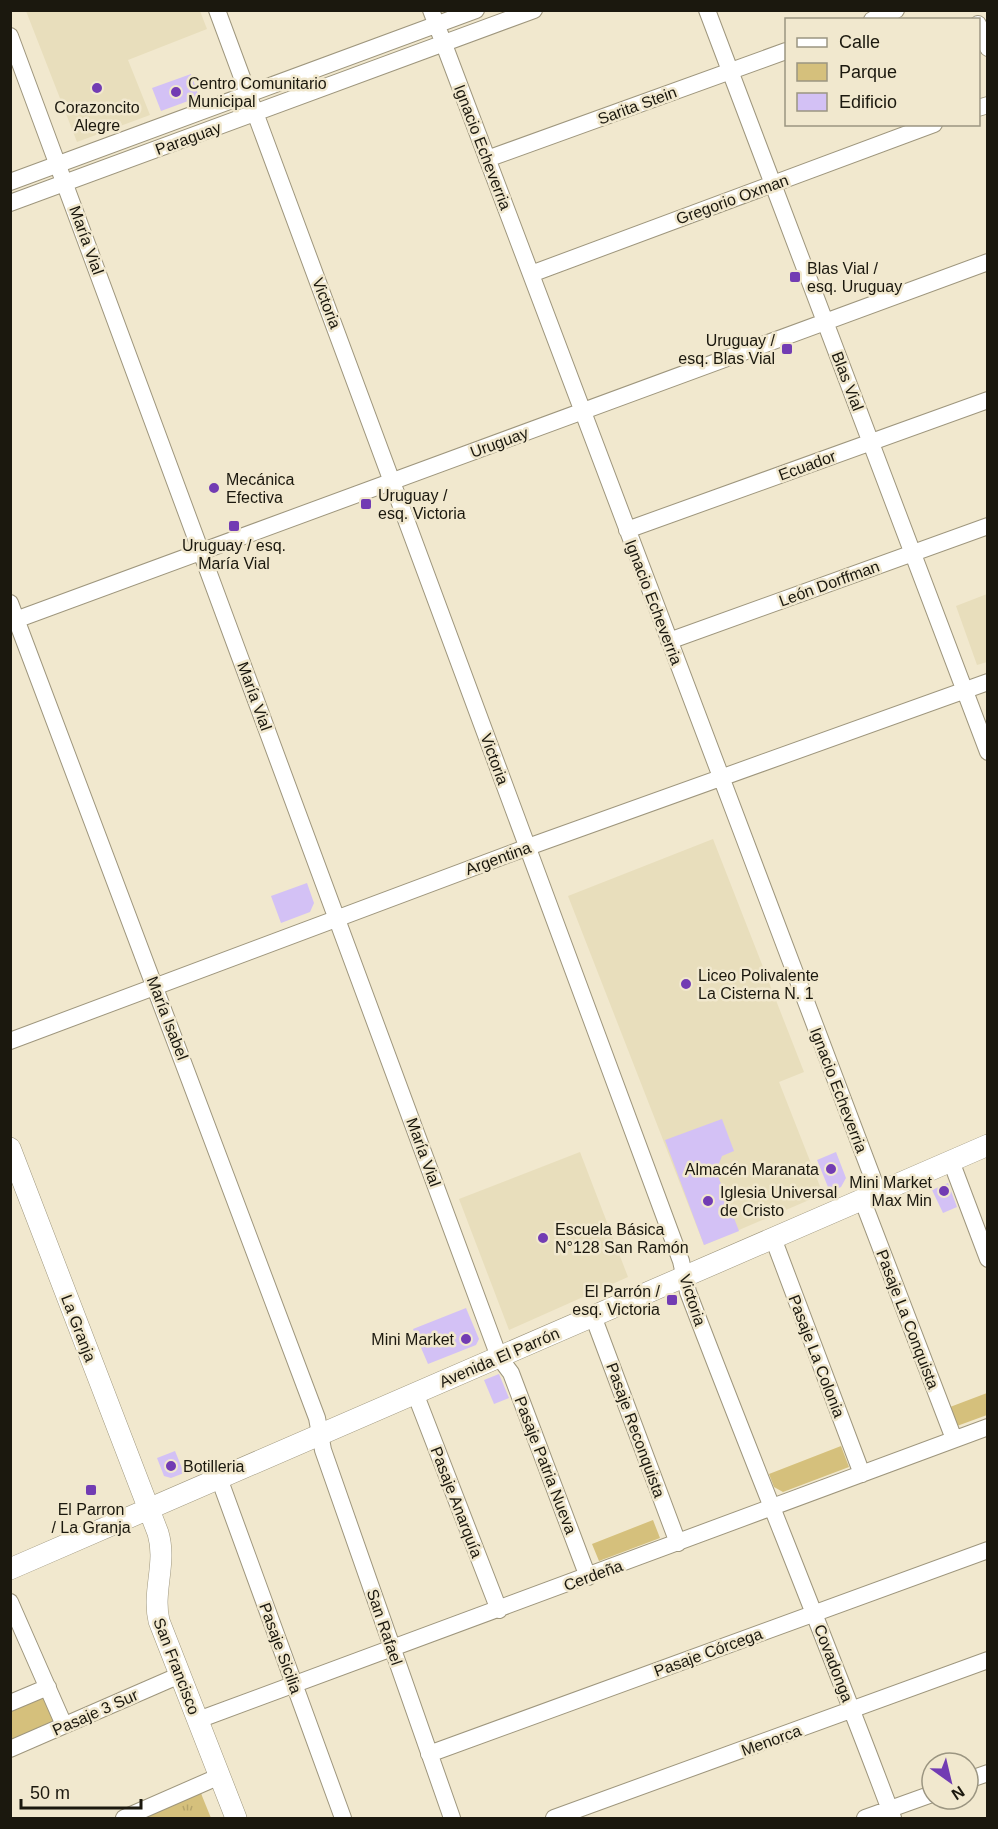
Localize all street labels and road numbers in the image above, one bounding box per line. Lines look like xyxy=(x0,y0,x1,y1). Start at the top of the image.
street label: Ignacio Echeverria xyxy=(451,82,514,212)
street label: Sarita Stein xyxy=(595,83,679,128)
street label: Paraguay xyxy=(153,119,223,158)
street label: Gregorio Oxman xyxy=(674,171,791,228)
street label: María Vial xyxy=(66,204,107,277)
street label: Victoria xyxy=(309,275,344,331)
street label: Blas Vial xyxy=(828,349,867,413)
street label: Uruguay xyxy=(468,424,530,461)
street label: Ecuador xyxy=(776,447,839,484)
street label: Ignacio Echeverria xyxy=(622,537,685,667)
street label: León Dorffman xyxy=(777,557,882,610)
street label: María Vial xyxy=(234,660,275,733)
street label: Victoria xyxy=(477,731,512,787)
street label: Argentina xyxy=(463,839,533,878)
street label: María Isabel xyxy=(144,974,191,1062)
street label: Ignacio Echeverria xyxy=(807,1025,870,1155)
street label: María Vial xyxy=(403,1116,444,1189)
street label: Pasaje La Conquista xyxy=(873,1247,942,1391)
street label: Victoria xyxy=(676,1272,709,1328)
street label: La Granja xyxy=(58,1292,99,1364)
street label: Pasaje La Colonia xyxy=(785,1293,848,1420)
street label: Avenida El Parrón xyxy=(437,1324,562,1390)
street label: Pasaje Reconquista xyxy=(603,1360,668,1500)
street label: Pasaje Patria Nueva xyxy=(511,1394,580,1536)
street label: Pasaje Anarquía xyxy=(428,1444,486,1560)
street label: Cerdeña xyxy=(561,1557,625,1594)
street label: San Rafael xyxy=(364,1587,405,1667)
street label: Pasaje Sicilia xyxy=(256,1601,305,1696)
street label: San Francisco xyxy=(150,1615,203,1717)
street label: Covadonga xyxy=(811,1622,856,1705)
street label: Pasaje Córcega xyxy=(652,1625,765,1680)
street label: Pasaje 3 Sur xyxy=(50,1686,141,1739)
street label: Menorca xyxy=(739,1722,803,1759)

